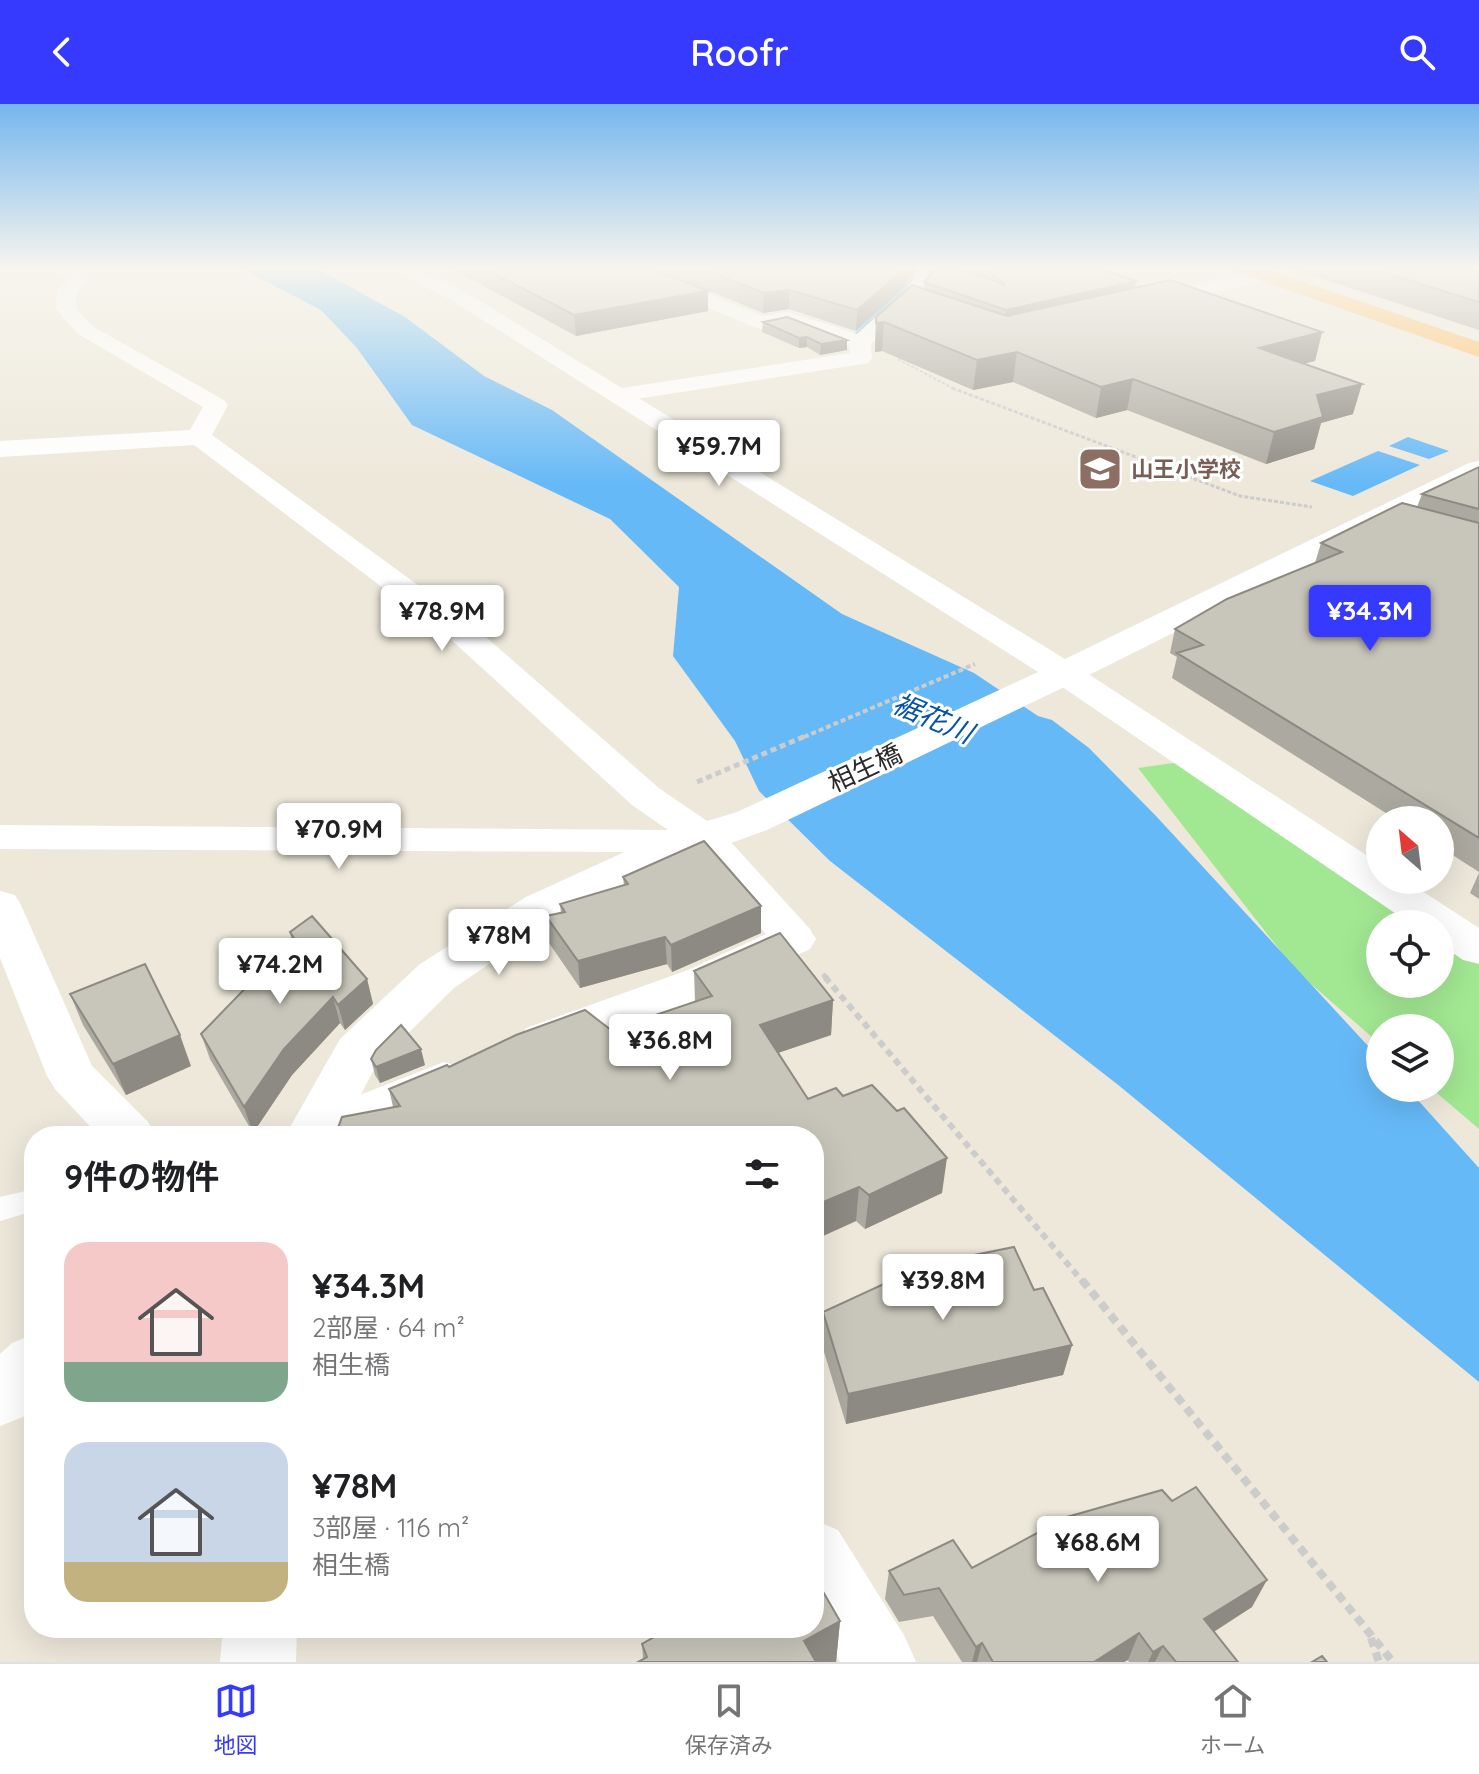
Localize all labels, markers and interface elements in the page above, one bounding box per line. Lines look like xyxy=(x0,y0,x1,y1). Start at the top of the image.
icon: back xyxy=(40,30,84,74)
text: Roofr xyxy=(690,30,789,75)
icon: search xyxy=(1395,30,1439,74)
pin: ¥59.7M xyxy=(654,420,784,488)
text: ¥59.7M xyxy=(676,429,762,462)
school or university icon: 山王小学校 xyxy=(1076,445,1124,493)
place label: 山王小学校 xyxy=(1131,455,1241,483)
pin: ¥78.9M xyxy=(377,585,507,653)
pin: ¥34.3M xyxy=(1305,585,1435,653)
text: ¥78.9M xyxy=(399,594,485,627)
text: ¥34.3M xyxy=(1327,594,1413,627)
water label: 裾花川 xyxy=(888,685,981,751)
street label: 相生橋 xyxy=(822,736,907,799)
pin: ¥70.9M xyxy=(274,803,404,871)
north arrow xyxy=(1366,806,1454,894)
map controls xyxy=(1366,806,1454,1102)
text: ¥70.9M xyxy=(295,812,383,845)
pin: ¥78M xyxy=(452,909,546,977)
button: locate xyxy=(1366,910,1454,998)
text: ¥78M xyxy=(466,918,532,951)
pin: ¥74.2M xyxy=(215,938,345,1006)
text: ¥74.2M xyxy=(237,947,323,980)
pin: ¥36.8M xyxy=(605,1014,735,1082)
button: layers xyxy=(1366,1014,1454,1102)
text: ¥36.8M xyxy=(627,1023,713,1056)
icon: filters xyxy=(740,1152,784,1196)
text: 9件の物件 xyxy=(64,1155,219,1198)
pin: ¥39.8M xyxy=(878,1254,1008,1322)
text: ¥39.8M xyxy=(900,1263,986,1296)
text: ¥34.3M xyxy=(312,1264,425,1307)
icon: home xyxy=(128,1274,224,1370)
text: 2部屋 · 64 m² xyxy=(312,1311,465,1344)
text: 相生橋 xyxy=(312,1348,390,1381)
text: ¥78M xyxy=(312,1464,397,1507)
icon: home xyxy=(128,1474,224,1570)
text: 3部屋 · 116 m² xyxy=(312,1511,469,1544)
pin: ¥68.6M xyxy=(1033,1516,1163,1584)
text: ¥68.6M xyxy=(1055,1525,1141,1558)
text: 相生橋 xyxy=(312,1548,390,1581)
tab: 地図 xyxy=(214,1679,258,1759)
tab: 保存済み xyxy=(685,1679,773,1759)
tab: ホーム xyxy=(1200,1679,1265,1759)

